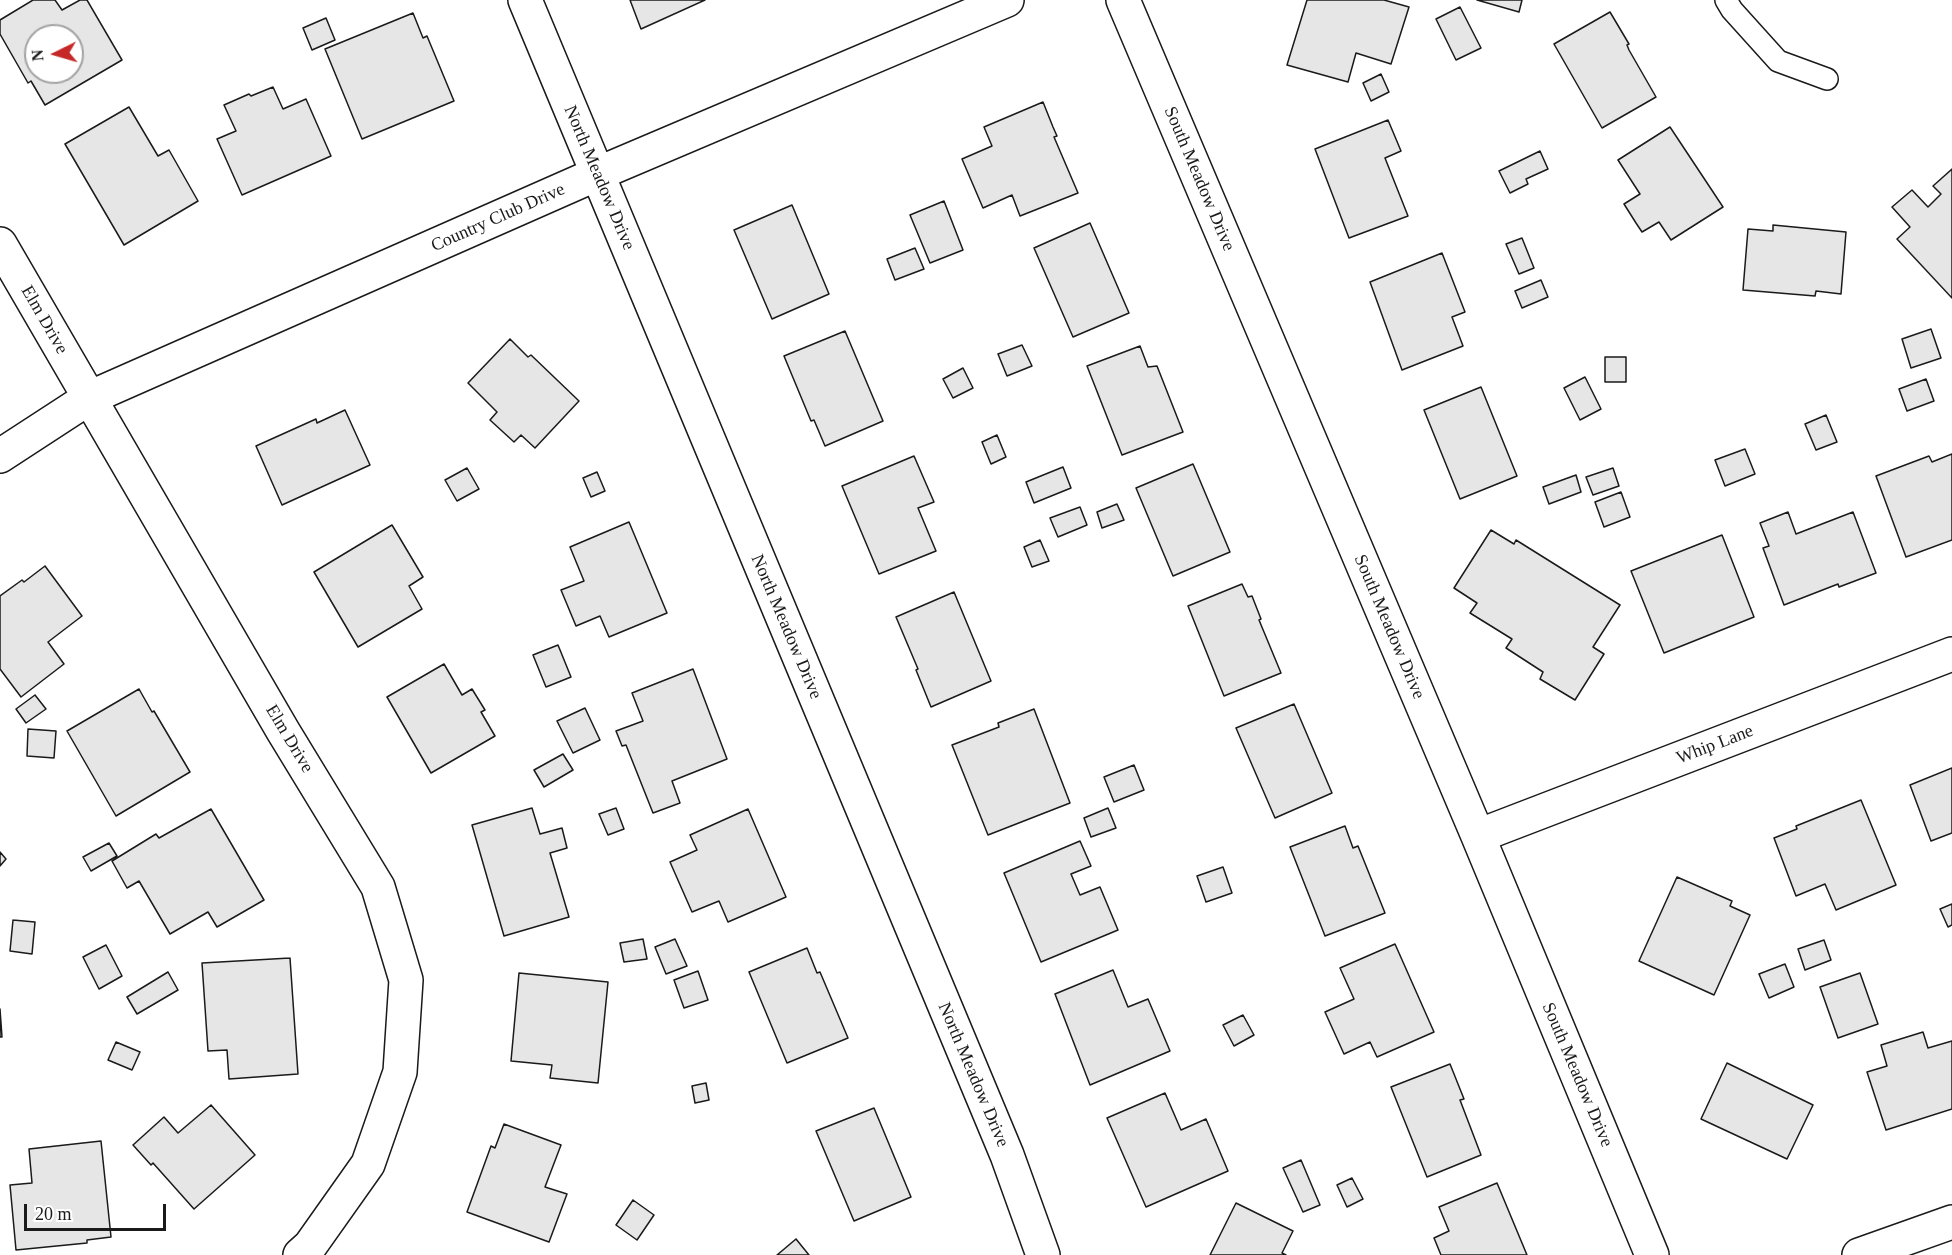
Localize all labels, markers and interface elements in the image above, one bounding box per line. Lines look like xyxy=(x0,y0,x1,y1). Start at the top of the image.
north arrow xyxy=(24,24,84,84)
text: N xyxy=(29,49,47,62)
street label: North Meadow Drive xyxy=(559,102,639,254)
street label: South Meadow Drive xyxy=(1159,103,1239,255)
street label: Country Club Drive xyxy=(428,179,568,257)
street label: Elm Drive xyxy=(16,282,72,358)
street label: North Meadow Drive xyxy=(746,551,826,703)
street label: South Meadow Drive xyxy=(1349,551,1429,703)
street label: Elm Drive xyxy=(260,701,318,777)
street label: Whip Lane xyxy=(1674,720,1756,770)
street label: North Meadow Drive xyxy=(933,999,1013,1151)
street label: South Meadow Drive xyxy=(1537,999,1617,1151)
scale bar xyxy=(27,1192,170,1230)
text: 20 m xyxy=(35,1204,72,1224)

